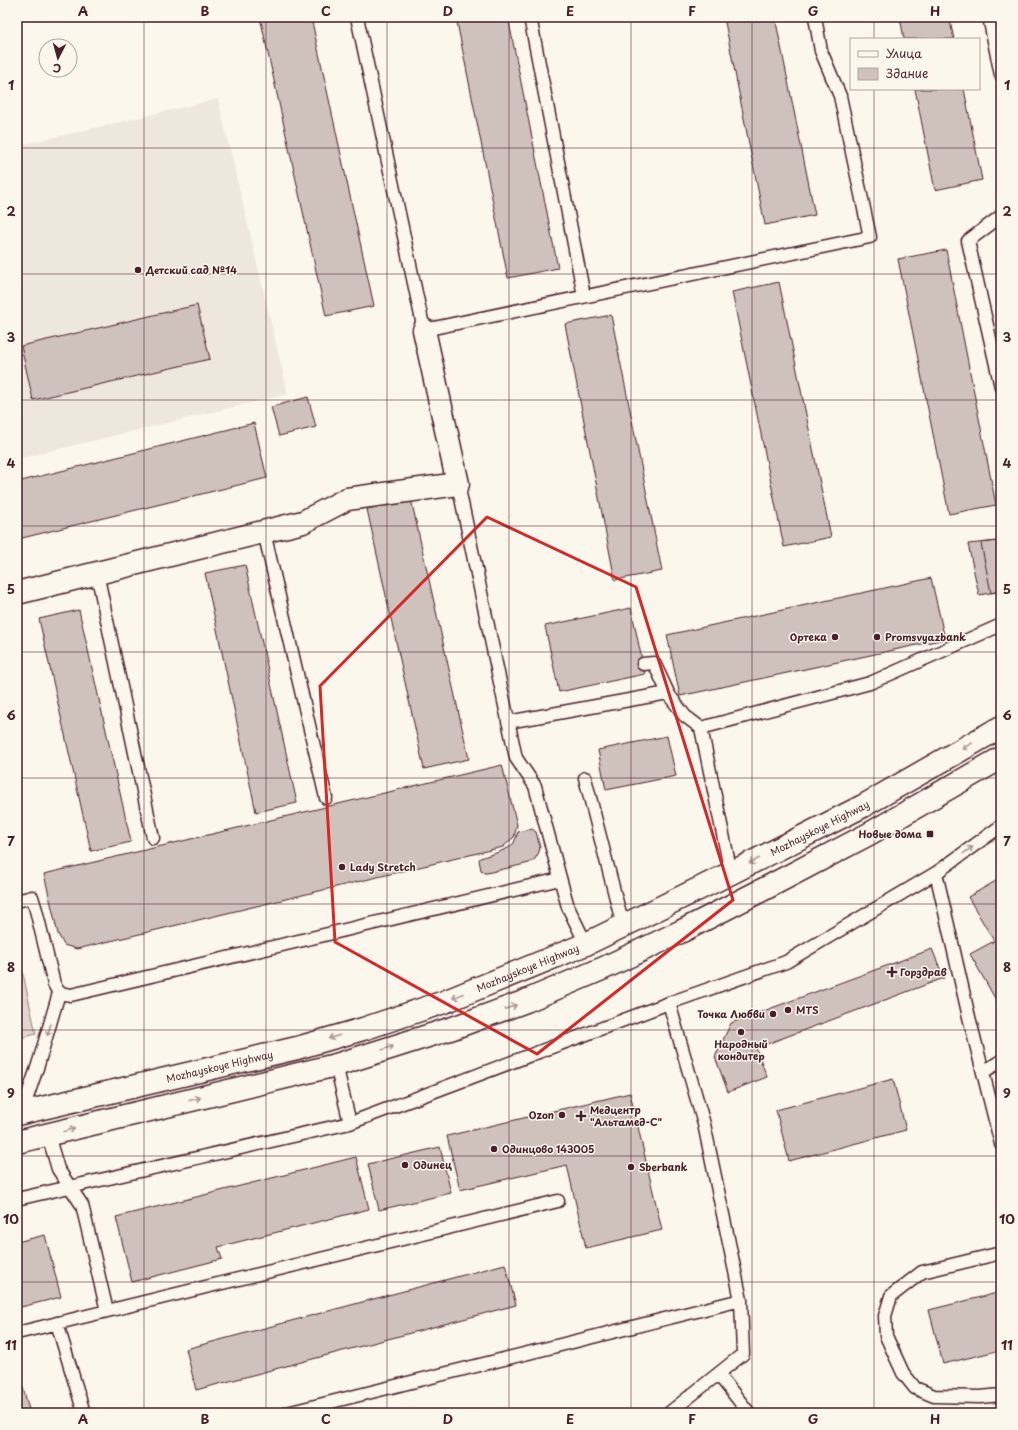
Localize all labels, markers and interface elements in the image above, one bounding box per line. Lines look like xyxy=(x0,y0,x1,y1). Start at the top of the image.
text: A xyxy=(78,1,88,20)
text: B xyxy=(201,1,210,20)
text: C xyxy=(321,1,331,20)
text: D xyxy=(443,1,453,20)
text: E xyxy=(566,1,574,20)
text: F xyxy=(688,1,696,20)
text: G xyxy=(808,1,818,20)
text: H xyxy=(930,1,940,20)
north arrow xyxy=(38,38,78,78)
legend xyxy=(850,38,980,90)
text: Улица xyxy=(886,44,922,62)
text: С xyxy=(52,60,62,77)
text: Здание xyxy=(886,64,928,82)
text: 1 xyxy=(8,75,14,94)
text: 1 xyxy=(1004,75,1010,94)
text: 2 xyxy=(6,201,16,220)
text: 2 xyxy=(1002,201,1012,220)
place label: Детский сад №14 xyxy=(145,262,237,277)
marker: Детский сад №14 xyxy=(133,265,143,275)
text: 3 xyxy=(7,327,16,346)
text: 3 xyxy=(1003,327,1012,346)
text: 4 xyxy=(7,453,16,472)
text: 4 xyxy=(1003,453,1012,472)
text: 5 xyxy=(7,579,15,598)
text: 5 xyxy=(1003,579,1011,598)
place label: Ортека xyxy=(790,629,827,644)
place label: Promsvyazbank xyxy=(885,629,966,644)
marker: Ортека xyxy=(830,632,840,642)
marker: Promsvyazbank xyxy=(872,632,882,642)
text: 6 xyxy=(6,705,16,724)
text: 6 xyxy=(1002,705,1012,724)
one-way arrow xyxy=(961,743,973,751)
street label: Mozhayskoye Highway xyxy=(767,796,872,859)
place label: Новые дома xyxy=(858,826,922,841)
marker: Новые дома xyxy=(925,829,935,839)
text: 7 xyxy=(7,831,15,850)
text: 7 xyxy=(1003,831,1011,850)
one-way arrow xyxy=(962,846,973,854)
one-way arrow xyxy=(749,858,761,866)
place label: Lady Stretch xyxy=(350,859,416,874)
marker: Lady Stretch xyxy=(337,862,347,872)
street label: Mozhayskoye Highway xyxy=(474,940,581,995)
text: 8 xyxy=(7,957,15,976)
text: 8 xyxy=(1003,957,1011,976)
place label: Горздрав xyxy=(900,964,947,979)
marker: Горздрав xyxy=(887,967,897,977)
one-way arrow xyxy=(452,993,464,1000)
one-way arrow xyxy=(505,1002,517,1010)
place label: MTS xyxy=(796,1002,819,1017)
marker: MTS xyxy=(783,1005,793,1015)
place label: Точка Любви xyxy=(697,1006,765,1021)
marker: Точка Любви xyxy=(768,1009,778,1019)
one-way arrow xyxy=(45,1023,52,1036)
marker: Народный кондитер xyxy=(736,1027,746,1037)
one-way arrow xyxy=(328,1034,341,1041)
place label: Народный кондитер xyxy=(714,1036,768,1063)
one-way arrow xyxy=(382,1044,394,1052)
street label: Mozhayskoye Highway xyxy=(164,1046,274,1086)
text: 9 xyxy=(7,1083,15,1102)
text: 9 xyxy=(1003,1083,1011,1102)
one-way arrow xyxy=(188,1095,201,1103)
place label: Медцентр "Альтамед-С" xyxy=(590,1102,663,1129)
place label: Ozon xyxy=(529,1107,554,1122)
marker: Ozon xyxy=(557,1110,567,1120)
marker: Медцентр "Альтамед-С" xyxy=(575,1110,587,1122)
one-way arrow xyxy=(62,1125,75,1133)
place label: Одинцово 143005 xyxy=(502,1141,594,1156)
marker: Одинцово 143005 xyxy=(489,1144,499,1154)
place label: Одинец xyxy=(413,1157,452,1172)
place label: Sberbank xyxy=(639,1159,688,1174)
marker: Одинец xyxy=(400,1160,410,1170)
marker: Sberbank xyxy=(626,1162,636,1172)
text: 10 xyxy=(3,1209,19,1228)
text: 10 xyxy=(999,1209,1015,1228)
text: 11 xyxy=(5,1335,17,1354)
text: 11 xyxy=(1001,1335,1013,1354)
text: A xyxy=(78,1409,88,1428)
text: B xyxy=(201,1409,210,1428)
text: C xyxy=(321,1409,331,1428)
text: D xyxy=(443,1409,453,1428)
text: E xyxy=(566,1409,574,1428)
text: F xyxy=(688,1409,696,1428)
text: G xyxy=(808,1409,818,1428)
text: H xyxy=(930,1409,940,1428)

